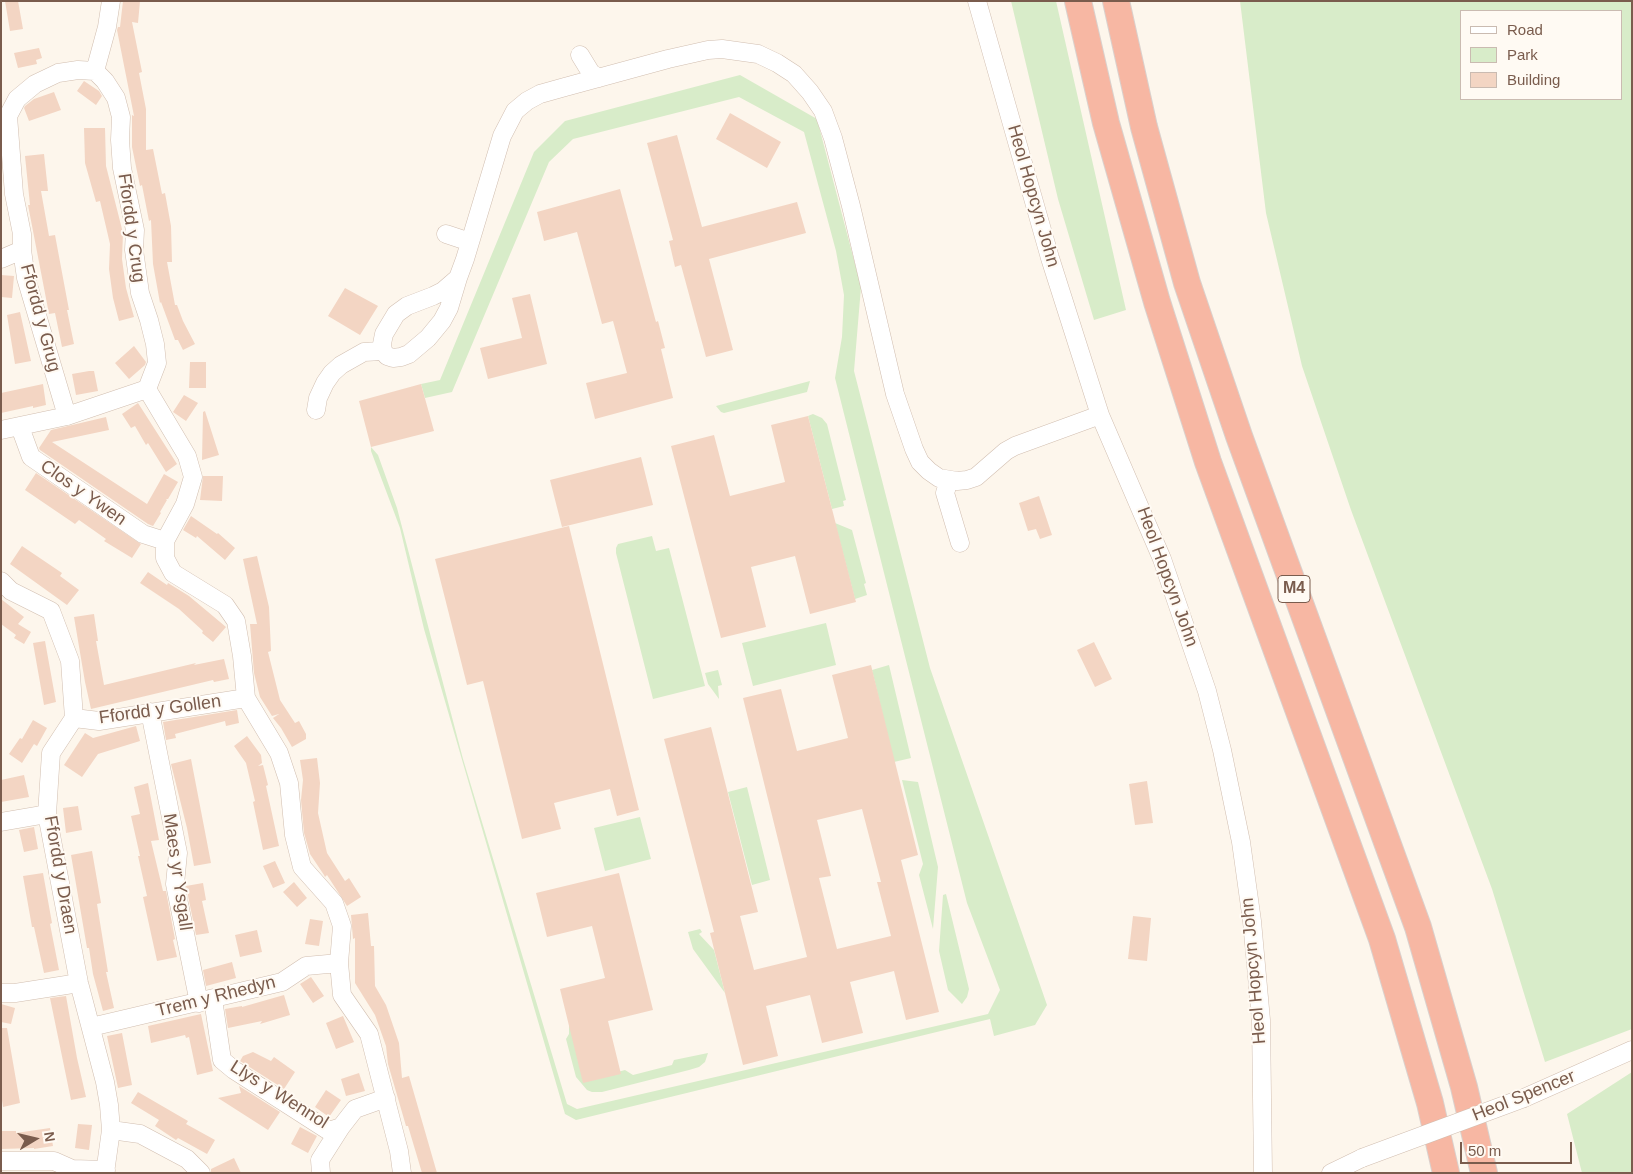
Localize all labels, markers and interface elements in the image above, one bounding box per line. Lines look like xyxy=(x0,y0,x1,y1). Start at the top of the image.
legend xyxy=(1460,10,1623,100)
text: Road xyxy=(1507,21,1543,38)
text: Park xyxy=(1507,46,1538,63)
text: Building xyxy=(1507,71,1560,88)
street label: Heol Hopcyn John xyxy=(1002,122,1064,270)
street label: Ffordd y Crug xyxy=(113,172,149,284)
street label: Ffordd y Grug xyxy=(15,262,65,374)
street label: Clos y Ywen xyxy=(36,455,130,531)
street label: Heol Hopcyn John xyxy=(1132,504,1202,650)
road number: M4 xyxy=(1278,576,1310,602)
street label: Ffordd y Gollen xyxy=(98,691,222,729)
street label: Maes yr Ysgall xyxy=(158,812,196,932)
street label: Ffordd y Draen xyxy=(39,814,81,936)
street label: Heol Hopcyn John xyxy=(1237,897,1271,1045)
street label: Trem y Rhedyn xyxy=(154,972,278,1022)
street label: Llys y Wennol xyxy=(226,1056,332,1134)
street label: Heol Spencer xyxy=(1469,1066,1579,1126)
north arrow xyxy=(10,1114,60,1164)
text: N xyxy=(41,1130,59,1143)
scale bar xyxy=(1463,1132,1576,1164)
text: 50 m xyxy=(1468,1142,1501,1159)

